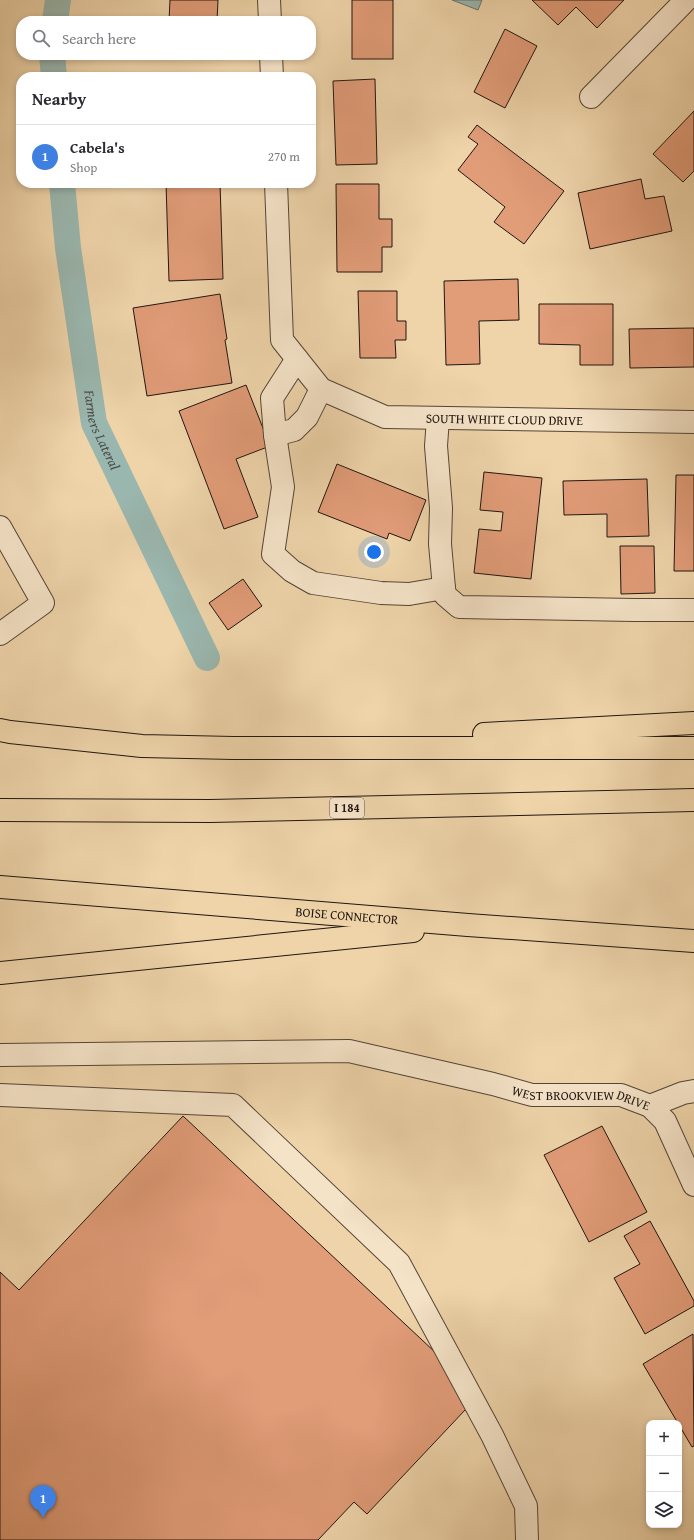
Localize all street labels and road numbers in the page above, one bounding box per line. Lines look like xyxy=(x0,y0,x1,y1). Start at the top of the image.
street label: SOUTH WHITE CLOUD DRIVE xyxy=(426,409,584,430)
road number: I 184 xyxy=(330,798,364,818)
street label: BOISE CONNECTOR xyxy=(295,902,400,929)
street label: WEST BROOKVIEW DRIVE xyxy=(510,1081,653,1115)

